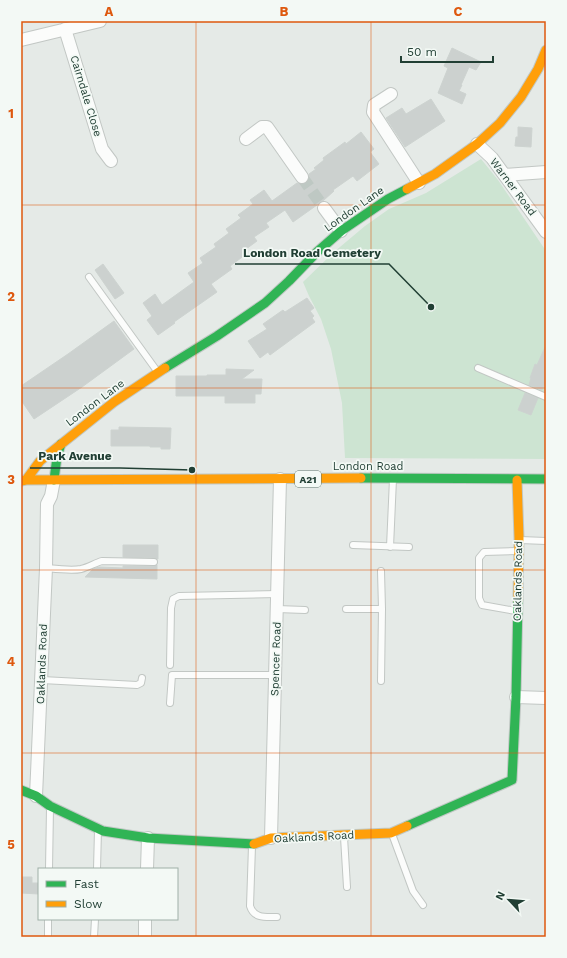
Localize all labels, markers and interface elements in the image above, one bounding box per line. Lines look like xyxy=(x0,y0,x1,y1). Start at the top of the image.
text: A xyxy=(105,4,114,19)
text: B xyxy=(280,4,289,19)
text: C xyxy=(454,4,463,19)
scale bar xyxy=(401,38,493,64)
text: 50 m xyxy=(407,45,437,59)
street label: Cairndale Close xyxy=(67,54,105,138)
text: 1 xyxy=(8,106,14,121)
street label: Warner Road xyxy=(487,156,539,218)
street label: London Lane xyxy=(322,184,386,234)
callout: London Road Cemetery xyxy=(235,240,389,264)
text: London Road Cemetery xyxy=(243,246,381,260)
text: 2 xyxy=(7,289,15,304)
street label: London Lane xyxy=(63,377,127,429)
callout: Park Avenue xyxy=(30,444,120,468)
text: Park Avenue xyxy=(38,449,112,463)
street label: London Road xyxy=(333,460,403,473)
road number: A21 xyxy=(295,471,321,487)
text: 3 xyxy=(7,472,15,487)
street label: Oaklands Road xyxy=(511,541,525,621)
street label: Spencer Road xyxy=(268,622,284,696)
street label: Oaklands Road xyxy=(34,624,50,704)
text: 4 xyxy=(7,654,16,669)
street label: Oaklands Road xyxy=(274,828,354,846)
text: 5 xyxy=(7,837,15,852)
legend xyxy=(38,868,178,920)
text: Fast xyxy=(74,877,99,891)
north arrow xyxy=(489,880,529,920)
text: N xyxy=(493,889,508,902)
text: Slow xyxy=(74,897,102,911)

